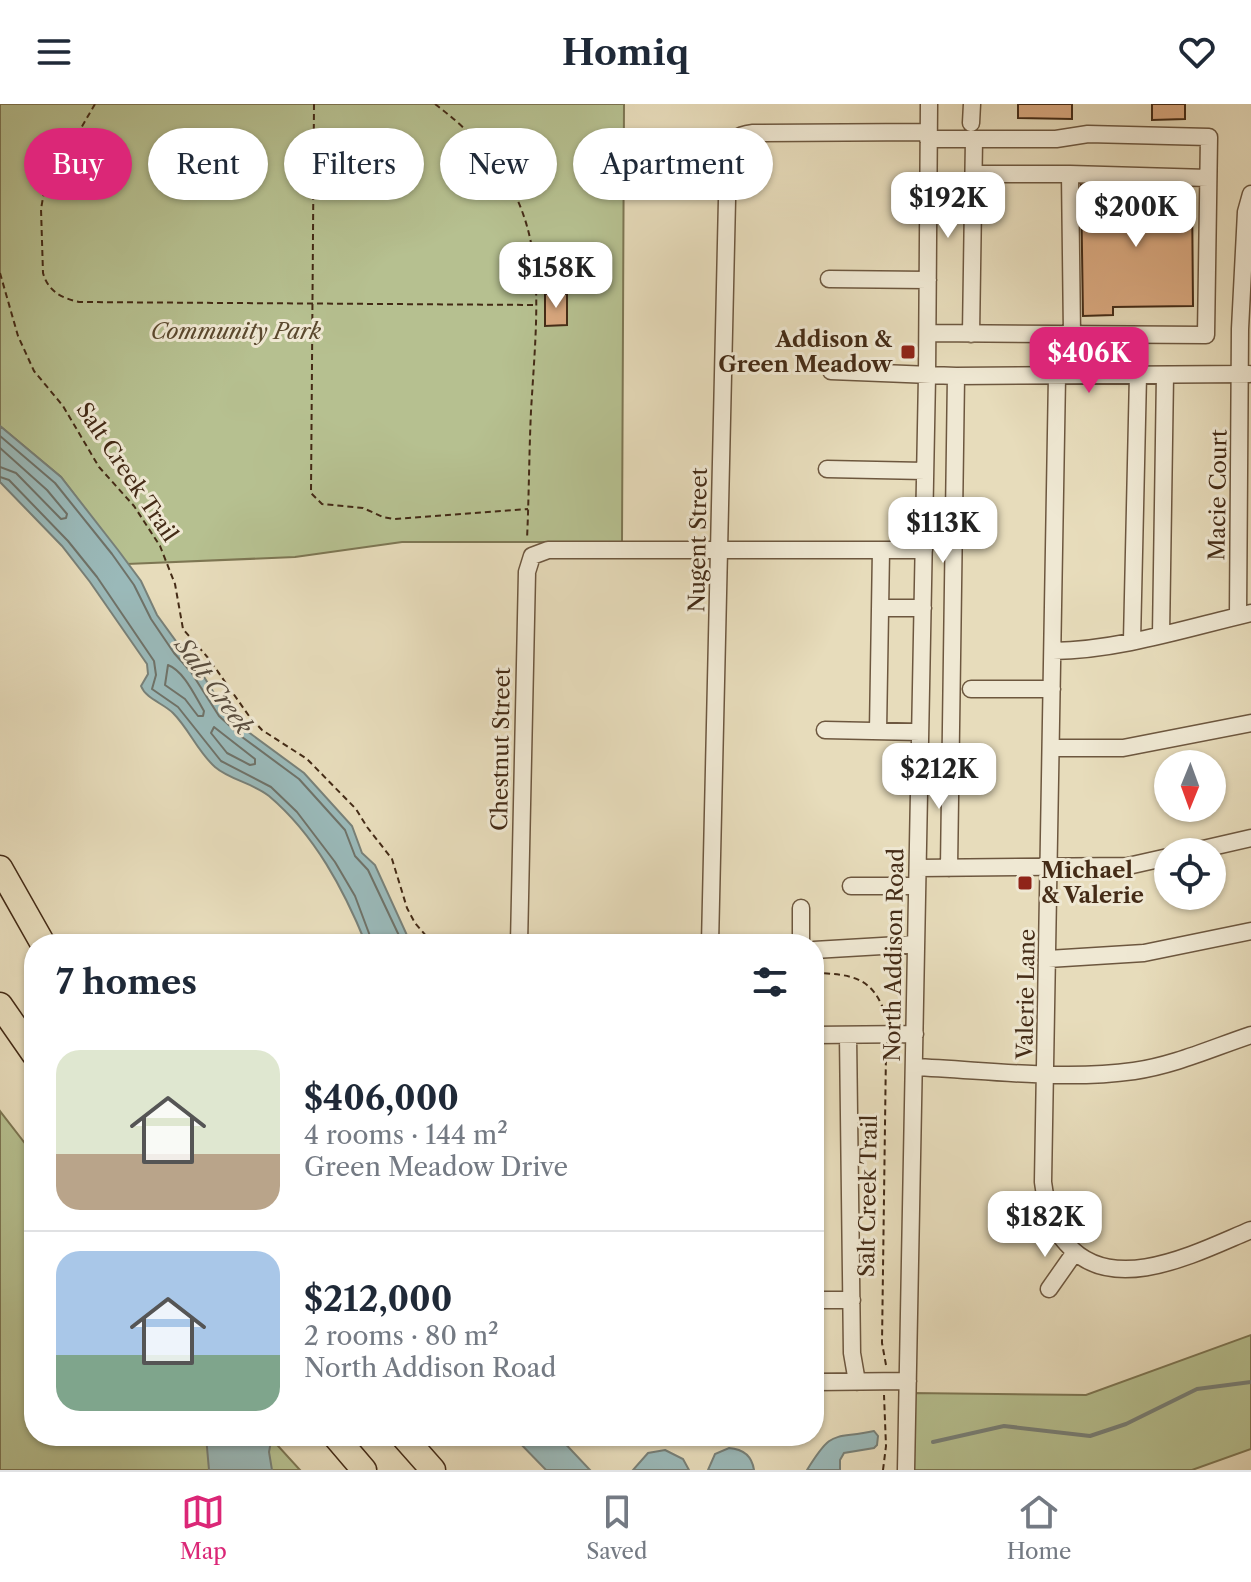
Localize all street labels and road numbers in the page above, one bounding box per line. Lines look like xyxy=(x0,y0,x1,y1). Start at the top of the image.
street label: Salt Creek Trail xyxy=(70,397,184,547)
street label: Macie Court xyxy=(1203,429,1233,561)
street label: Nugent Street xyxy=(683,467,713,613)
street label: Chestnut Street xyxy=(486,667,516,831)
street label: North Addison Road xyxy=(879,848,909,1062)
street label: Valerie Lane xyxy=(1011,928,1041,1061)
street label: Salt Creek Trail xyxy=(853,1114,883,1277)

